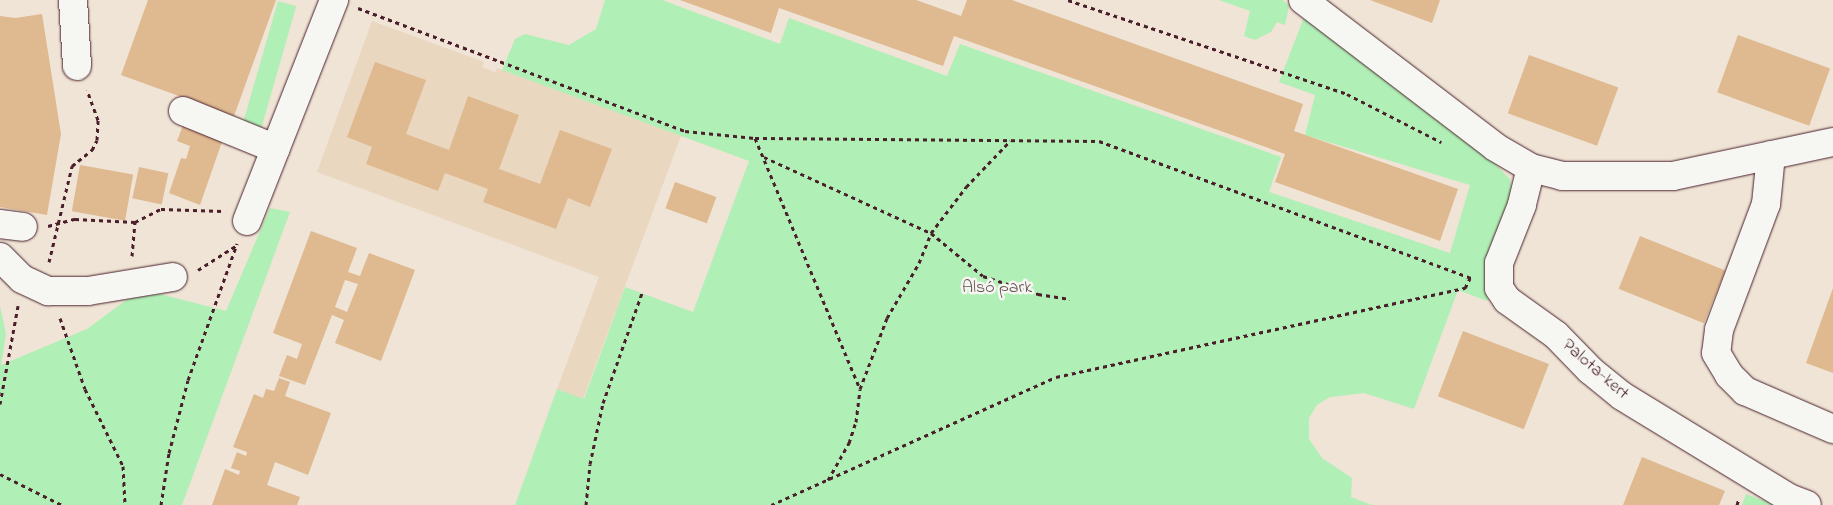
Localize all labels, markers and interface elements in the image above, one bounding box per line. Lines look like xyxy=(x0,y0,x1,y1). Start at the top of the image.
park label: Alsó park xyxy=(962,277,1032,299)
street label: Palota-kert xyxy=(1557,335,1633,405)

